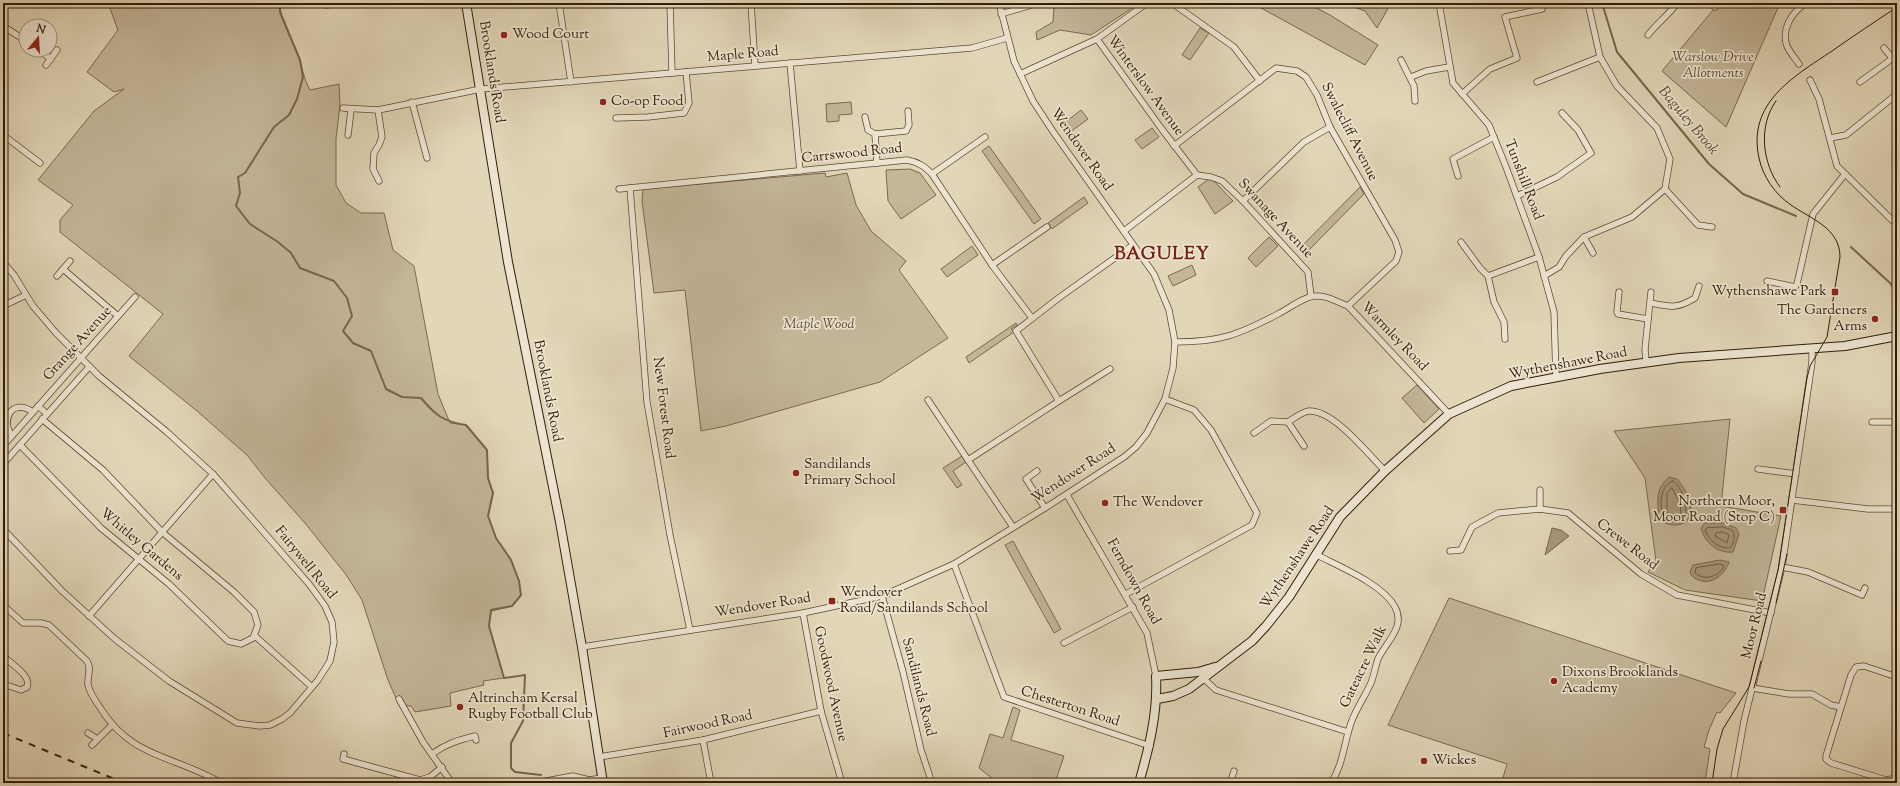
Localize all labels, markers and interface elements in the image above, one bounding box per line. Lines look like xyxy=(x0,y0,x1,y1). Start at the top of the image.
north arrow xyxy=(18,18,58,58)
street label: Brooklands Road xyxy=(473,19,509,125)
text: N xyxy=(33,20,48,38)
place label: Wood Court xyxy=(512,25,589,45)
marker: Wood Court xyxy=(499,30,509,40)
street label: Winterslow Avenue xyxy=(1102,32,1188,140)
street label: Maple Road xyxy=(706,42,780,68)
park label: Warslow Drive Allotments xyxy=(1672,48,1754,84)
street label: Swalecliff Avenue xyxy=(1316,79,1382,185)
water label: Baguley Brook xyxy=(1653,82,1723,160)
place label: Co-op Food xyxy=(611,92,683,112)
marker: Co-op Food xyxy=(598,97,608,107)
street label: Wendover Road xyxy=(1045,105,1117,196)
street label: Tunshill Road xyxy=(1498,137,1548,223)
street label: Carrswood Road xyxy=(801,139,903,169)
street label: Swanage Avenue xyxy=(1233,175,1317,263)
district label: BAGULEY xyxy=(1114,242,1210,268)
place label: Wythenshawe Park xyxy=(1711,282,1827,302)
marker: Wythenshawe Park xyxy=(1830,287,1840,297)
street label: Warmley Road xyxy=(1356,298,1432,376)
place label: The Gardeners Arms xyxy=(1777,301,1867,337)
street label: Grange Avenue xyxy=(39,302,117,386)
marker: The Gardeners Arms xyxy=(1870,314,1880,324)
park label: Maple Wood xyxy=(784,315,854,335)
street label: Brooklands Road xyxy=(527,338,567,444)
street label: Wythenshawe Road xyxy=(1507,343,1629,385)
street label: New Forest Road xyxy=(647,356,679,460)
street label: Wendover Road xyxy=(1028,439,1120,509)
place label: Sandilands Primary School xyxy=(804,455,896,491)
marker: Sandilands Primary School xyxy=(791,468,801,478)
place label: Northern Moor, Moor Road (Stop C) xyxy=(1653,492,1775,528)
place label: The Wendover xyxy=(1113,493,1204,513)
marker: The Wendover xyxy=(1100,498,1110,508)
street label: Wythenshawe Road xyxy=(1256,502,1340,613)
street label: Whitley Gardens xyxy=(95,504,187,586)
marker: Northern Moor, Moor Road (Stop C) xyxy=(1778,505,1788,515)
street label: Crewe Road xyxy=(1592,514,1662,576)
street label: Fairywell Road xyxy=(269,522,341,604)
street label: Ferndown Road xyxy=(1101,535,1165,629)
place label: Wendover Road/Sandilands School xyxy=(840,583,988,619)
street label: Wendover Road xyxy=(714,589,813,623)
street label: Moor Road xyxy=(1737,591,1773,661)
marker: Wendover Road/Sandilands School xyxy=(827,596,837,606)
street label: Gateacre Walk xyxy=(1335,622,1393,712)
street label: Goodwood Avenue xyxy=(808,624,852,744)
street label: Sandilands Road xyxy=(896,635,940,739)
place label: Dixons Brooklands Academy xyxy=(1562,663,1678,699)
marker: Dixons Brooklands Academy xyxy=(1549,676,1559,686)
street label: Chesterton Road xyxy=(1018,682,1122,732)
place label: Altrincham Kersal Rugby Football Club xyxy=(468,689,593,725)
marker: Altrincham Kersal Rugby Football Club xyxy=(455,702,465,712)
street label: Fairwood Road xyxy=(661,706,755,744)
place label: Wickes xyxy=(1432,751,1476,771)
marker: Wickes xyxy=(1419,756,1429,766)

